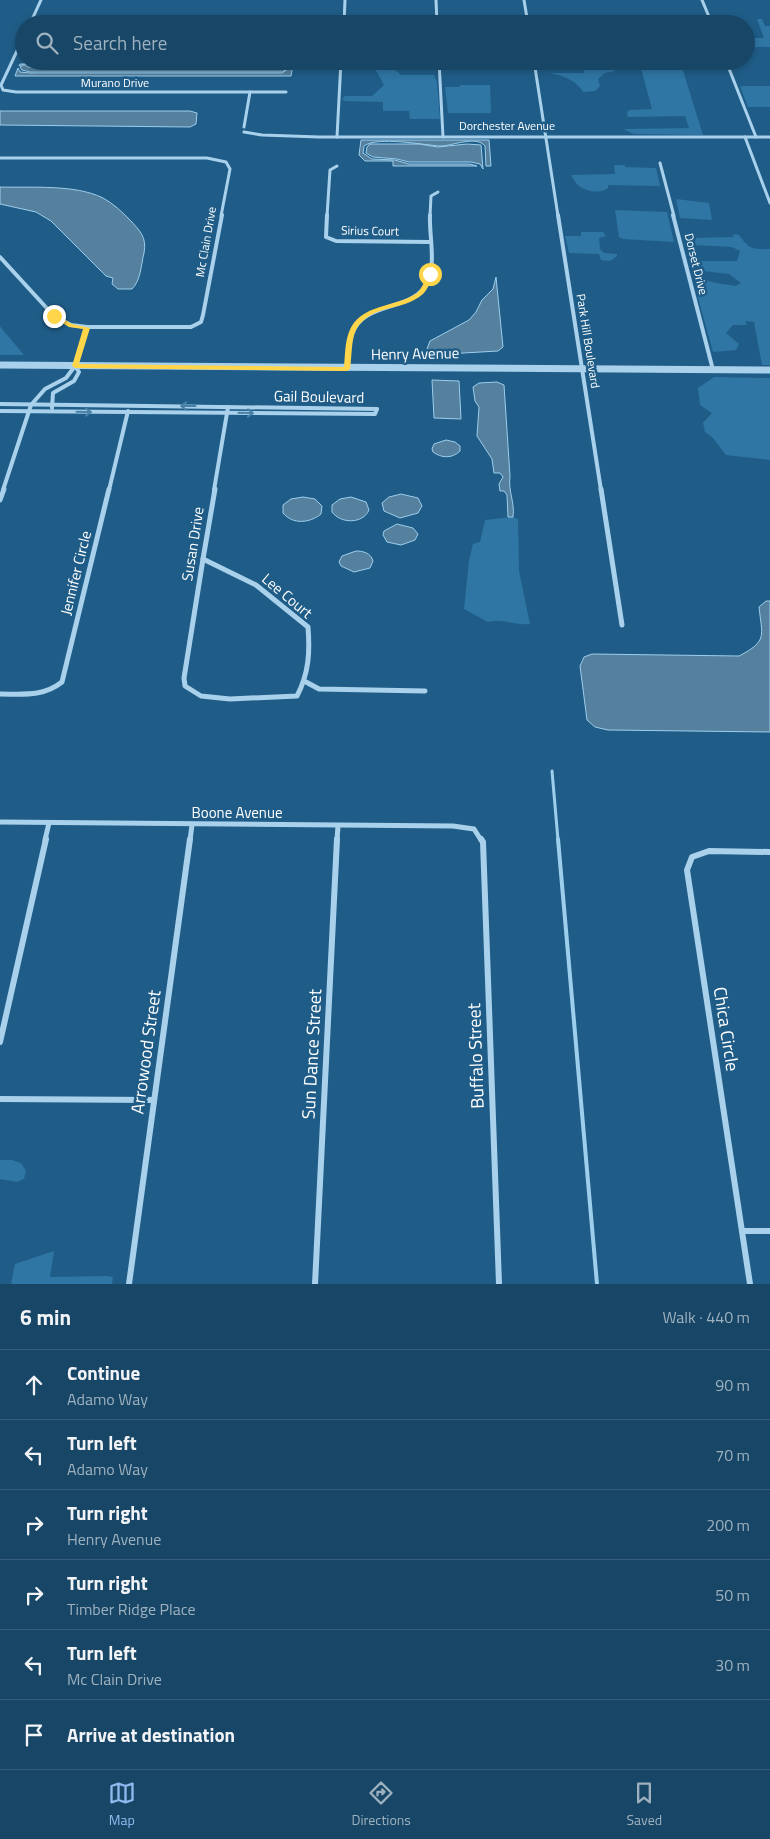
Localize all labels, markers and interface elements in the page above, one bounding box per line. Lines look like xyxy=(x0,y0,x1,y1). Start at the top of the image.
search box xyxy=(15,15,755,70)
text: Search here xyxy=(73,28,167,57)
icon: search xyxy=(33,29,61,57)
street label: Murano Drive xyxy=(81,73,149,92)
street label: Dorchester Avenue xyxy=(459,116,555,135)
street label: Mc Clain Drive xyxy=(190,205,221,279)
street label: Sirius Court xyxy=(341,220,400,241)
street label: Dorset Drive xyxy=(680,231,713,297)
route start xyxy=(419,263,442,286)
street label: Park Hill Boulevard xyxy=(572,292,605,390)
route end xyxy=(43,305,66,328)
street label: Henry Avenue xyxy=(371,341,459,366)
street label: Gail Boulevard xyxy=(274,384,364,409)
one-way arrow xyxy=(181,401,197,411)
one-way arrow xyxy=(75,407,91,417)
one-way arrow xyxy=(238,408,254,418)
street label: Susan Drive xyxy=(175,505,210,583)
street label: Jennifer Circle xyxy=(54,528,97,617)
street label: Lee Court xyxy=(257,568,318,624)
street label: Boone Avenue xyxy=(192,801,282,824)
street label: Chica Circle xyxy=(707,985,746,1073)
street label: Sun Dance Street xyxy=(295,987,328,1120)
street label: Arrowood Street xyxy=(123,988,168,1116)
street label: Buffalo Street xyxy=(460,1002,491,1109)
text: 6 min xyxy=(20,1301,71,1333)
text: Walk · 440 m xyxy=(662,1305,750,1329)
text: Continue xyxy=(67,1358,140,1387)
icon: ahead xyxy=(20,1371,48,1399)
text: 90 m xyxy=(715,1373,750,1397)
text: Adamo Way xyxy=(67,1387,148,1411)
text: Turn left xyxy=(67,1428,137,1457)
icon: left xyxy=(20,1441,48,1469)
text: 70 m xyxy=(715,1443,750,1467)
text: Adamo Way xyxy=(67,1457,148,1481)
text: Turn right xyxy=(67,1498,148,1527)
icon: right xyxy=(20,1511,48,1539)
text: 200 m xyxy=(706,1513,750,1537)
text: Henry Avenue xyxy=(67,1527,161,1551)
text: Turn right xyxy=(67,1568,148,1597)
icon: right xyxy=(20,1581,48,1609)
text: 50 m xyxy=(715,1583,750,1607)
text: Timber Ridge Place xyxy=(67,1597,196,1621)
text: Turn left xyxy=(67,1638,137,1667)
icon: left xyxy=(20,1651,48,1679)
text: 30 m xyxy=(715,1653,750,1677)
text: Mc Clain Drive xyxy=(67,1667,162,1691)
text: Arrive at destination xyxy=(67,1720,235,1749)
icon: arrive xyxy=(20,1721,48,1749)
tab: Map xyxy=(108,1779,136,1830)
tab: Directions xyxy=(351,1779,411,1830)
tab: Saved xyxy=(627,1779,662,1830)

